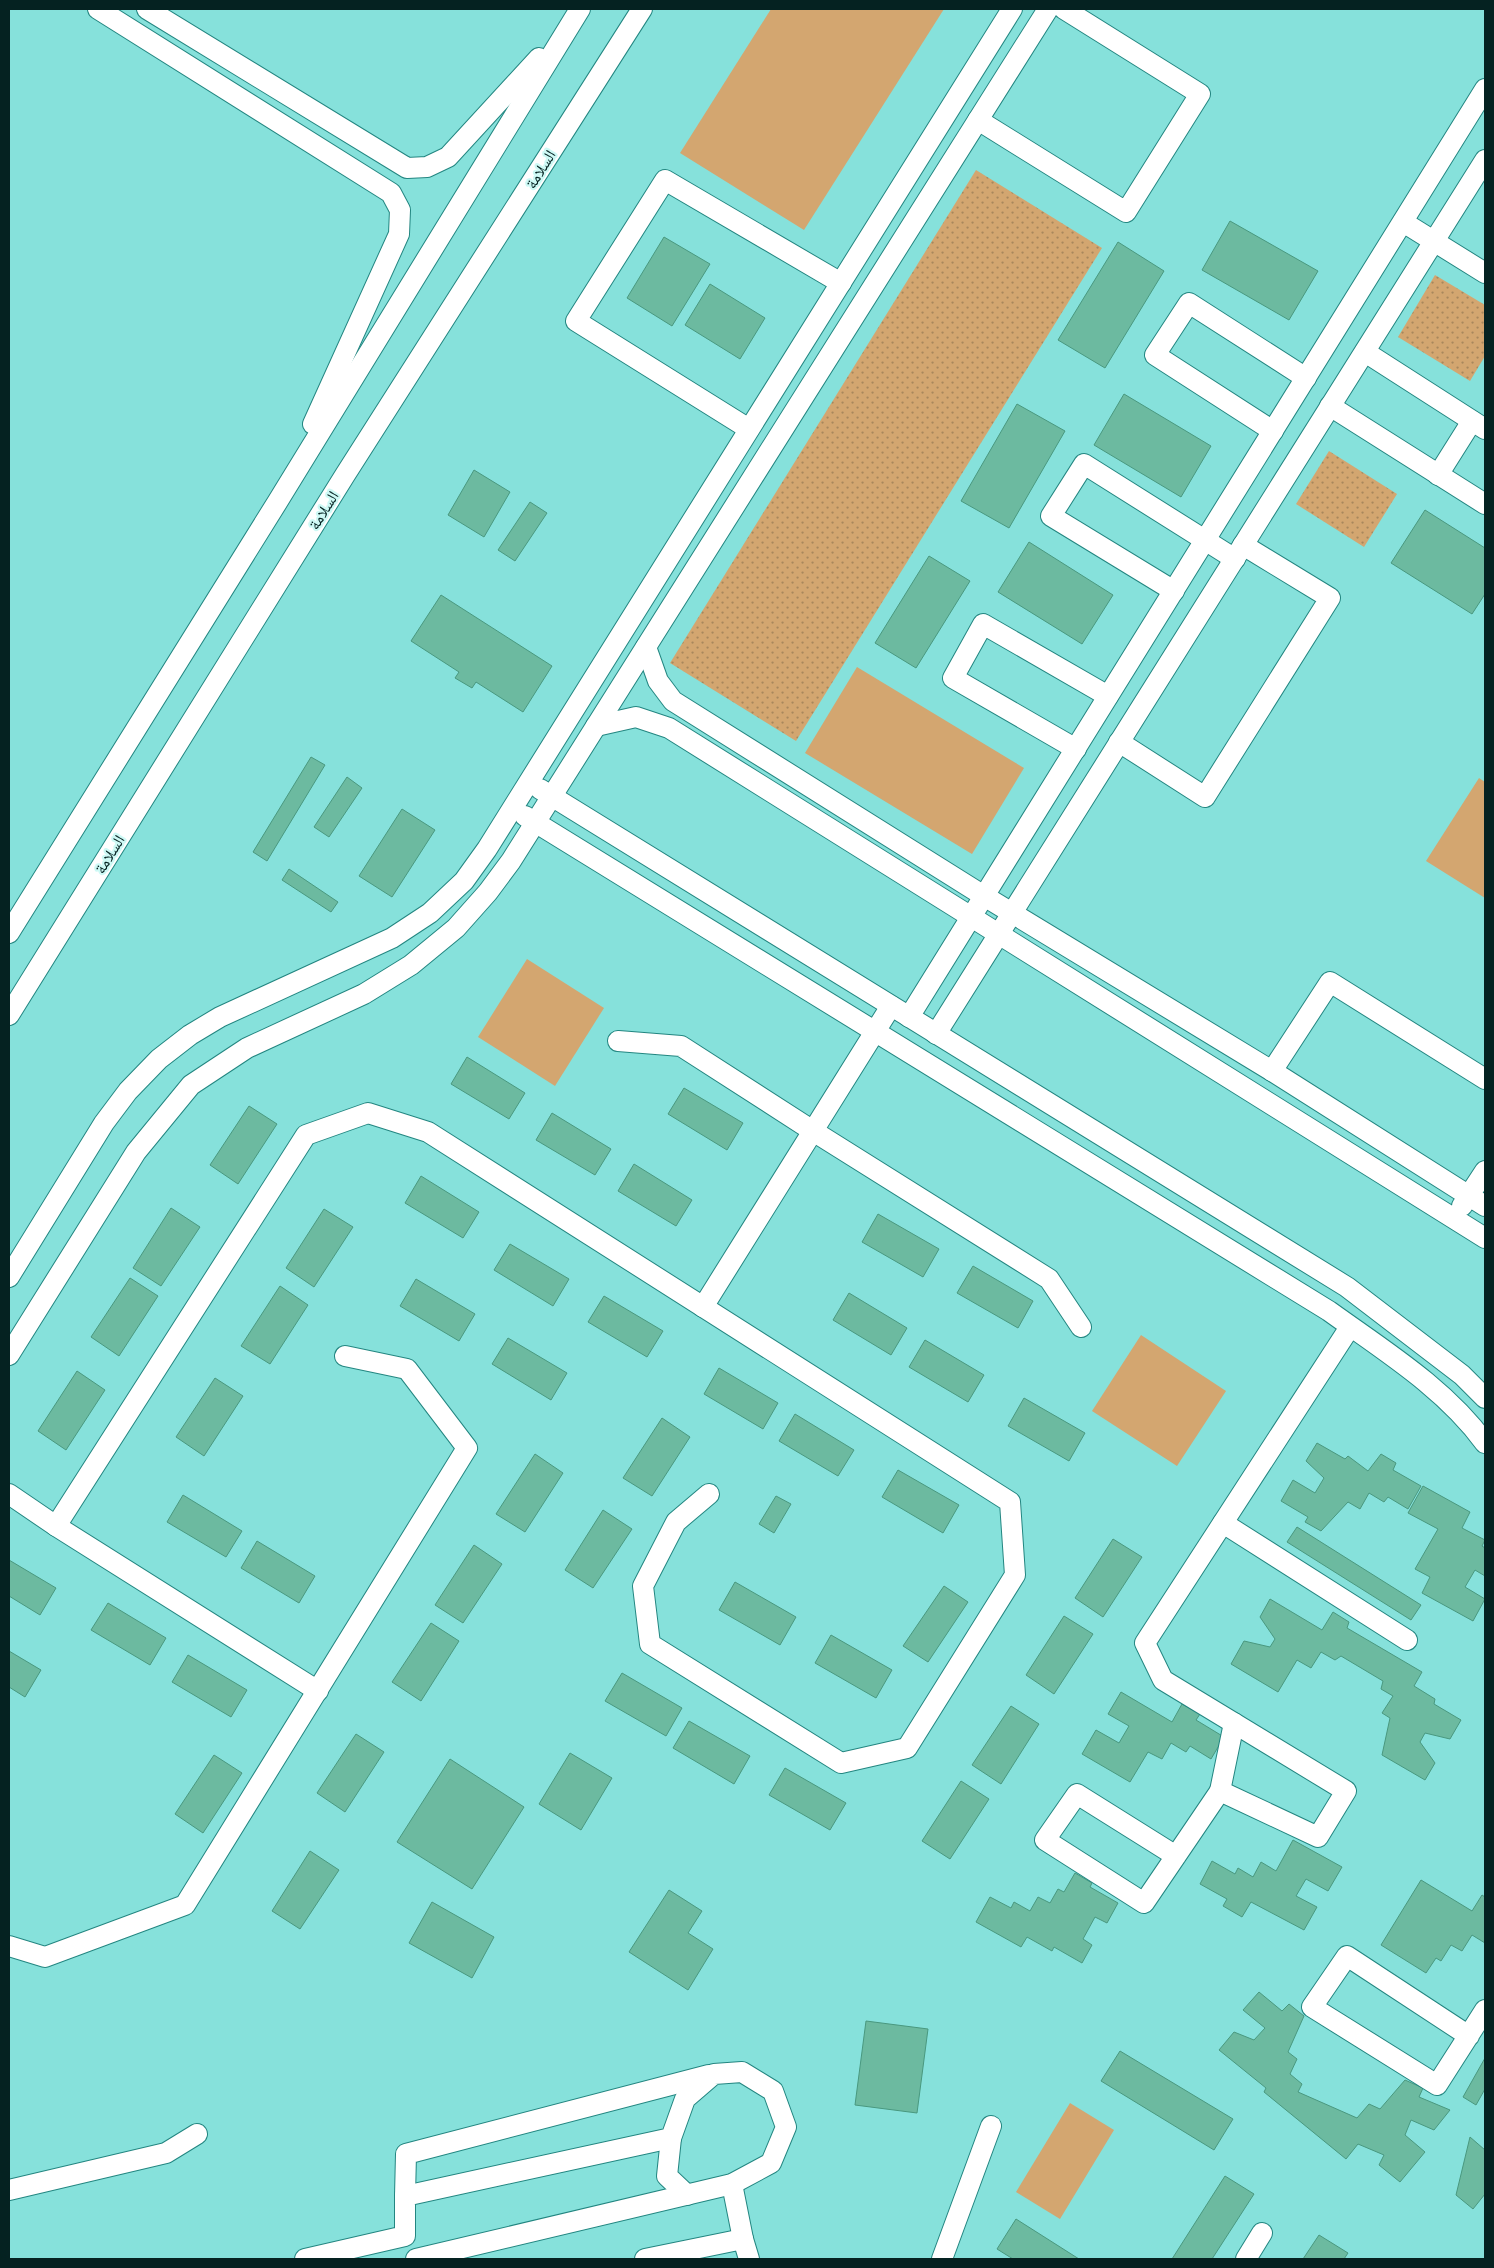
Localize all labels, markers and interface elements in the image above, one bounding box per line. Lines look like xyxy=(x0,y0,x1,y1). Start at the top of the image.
street label: السلامة xyxy=(520,146,559,192)
street label: السلامة xyxy=(303,487,342,533)
street label: السلامة xyxy=(89,831,128,877)

